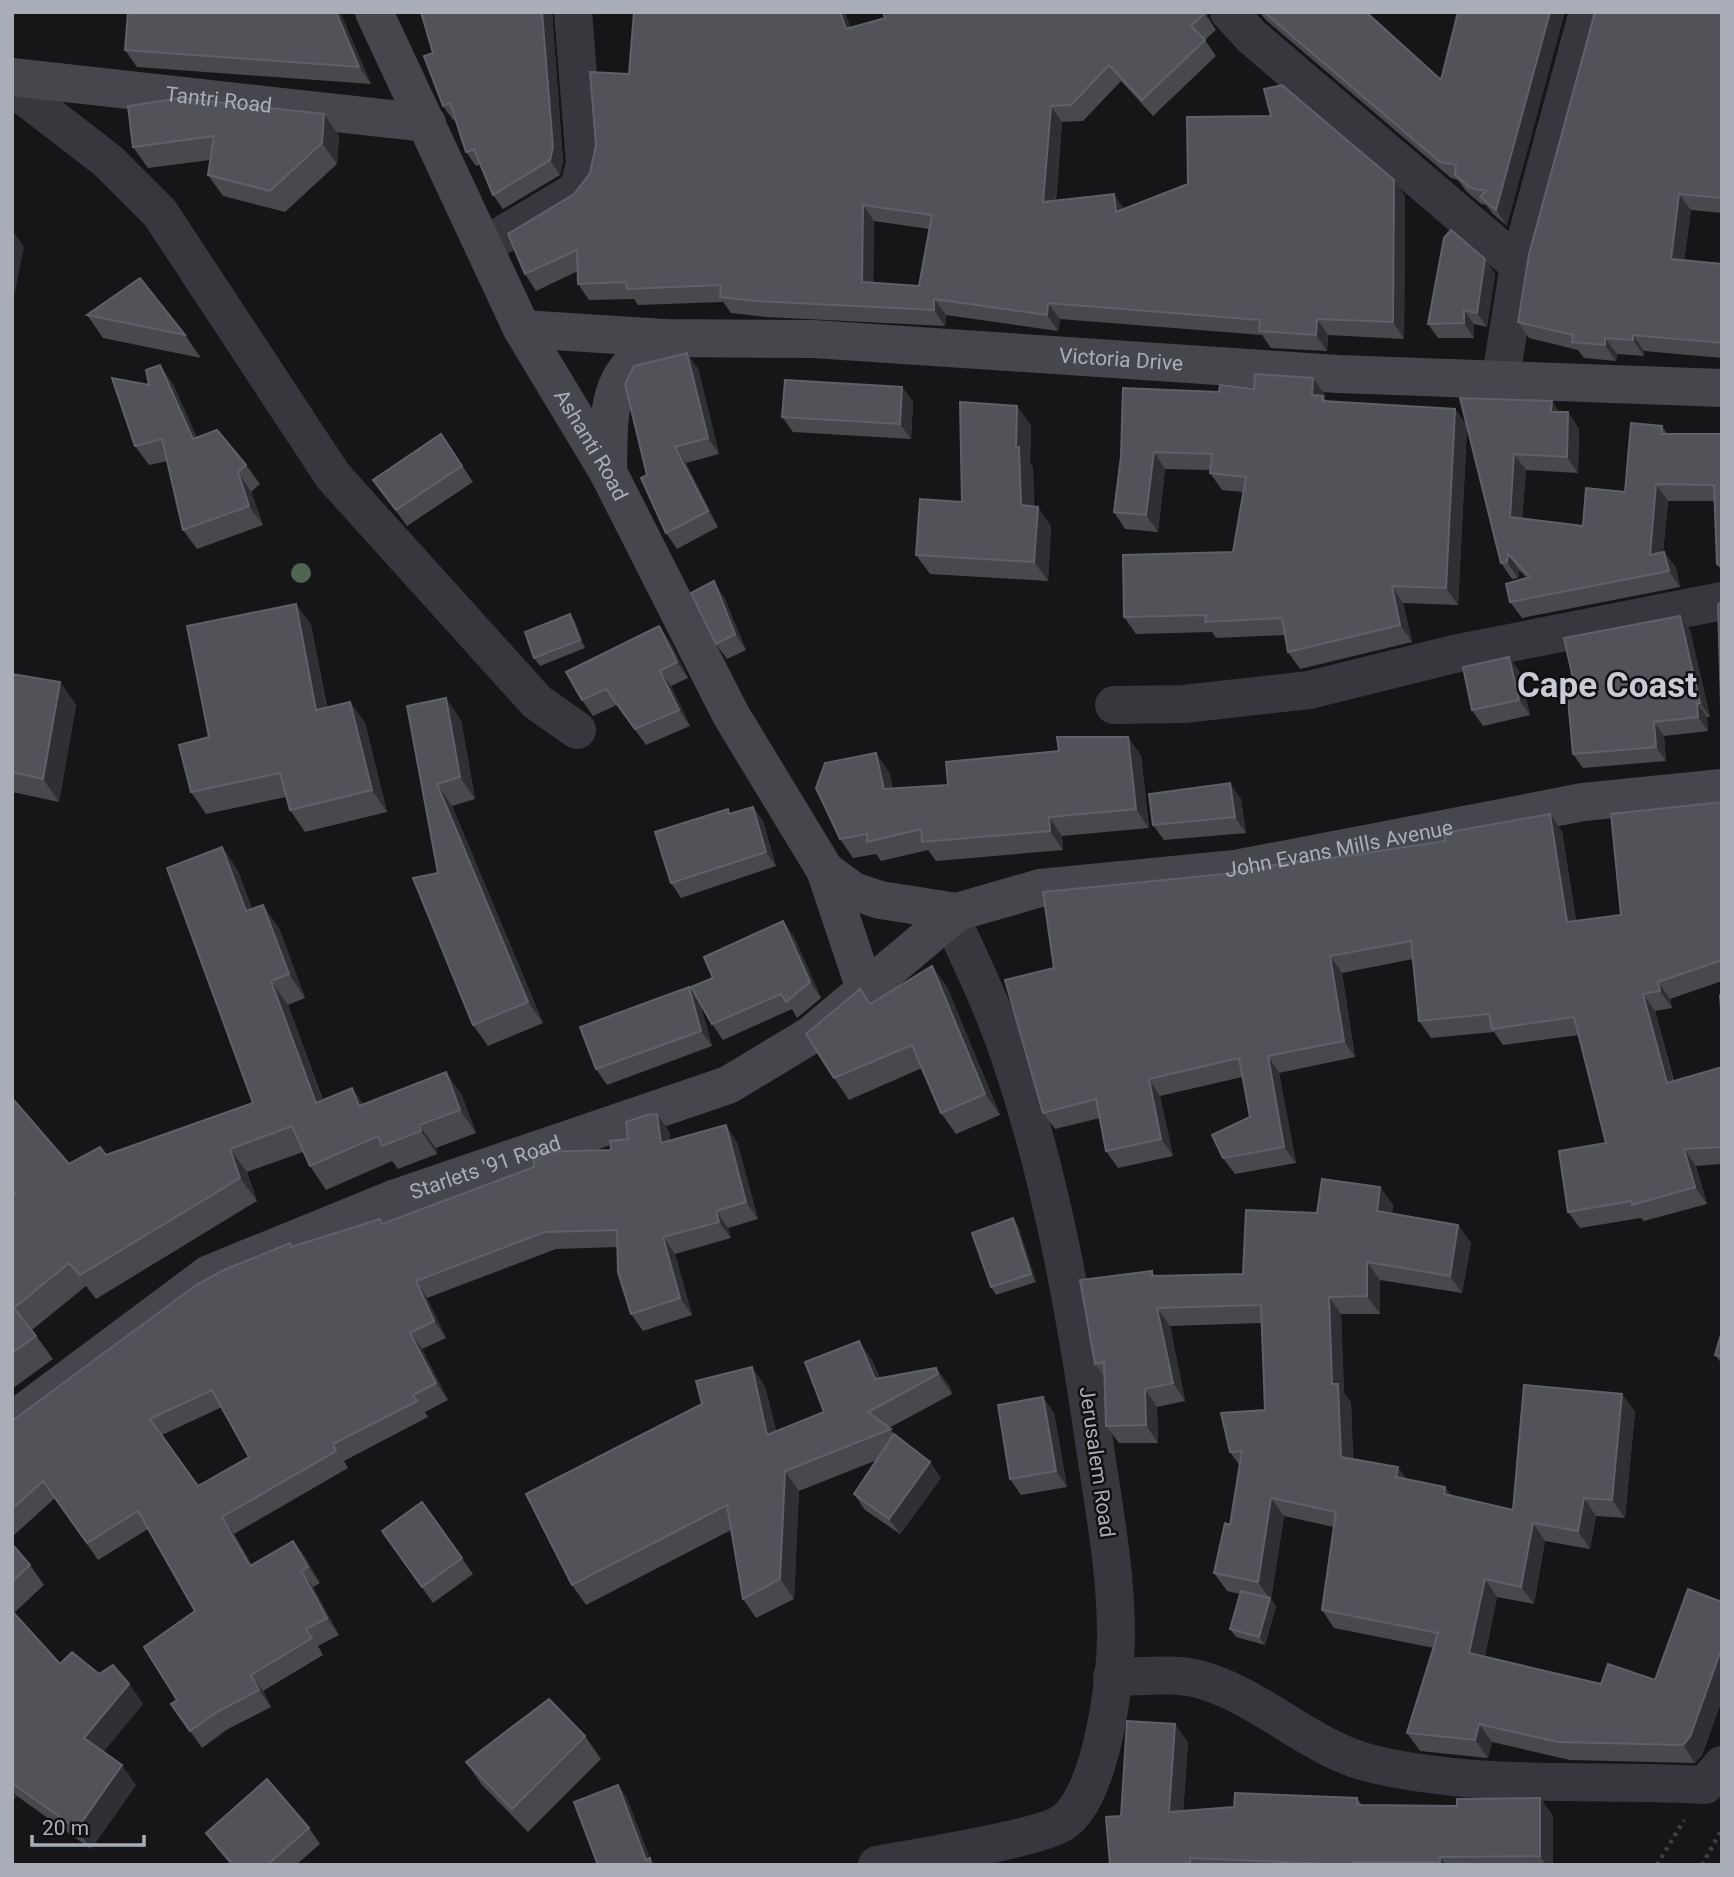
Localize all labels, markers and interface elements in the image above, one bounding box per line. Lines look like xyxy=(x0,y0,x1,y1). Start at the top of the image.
street label: Tantri Road xyxy=(164,82,273,118)
street label: Victoria Drive xyxy=(1058,343,1184,376)
street label: Ashanti Road xyxy=(549,385,633,505)
district label: Cape Coast xyxy=(1517,665,1697,706)
street label: John Evans Mills Avenue xyxy=(1224,815,1455,882)
street label: Starlets '91 Road xyxy=(407,1131,564,1204)
street label: Jerusalem Road xyxy=(1075,1385,1119,1539)
scale bar xyxy=(32,1804,144,1848)
text: 20 m xyxy=(42,1816,89,1840)

